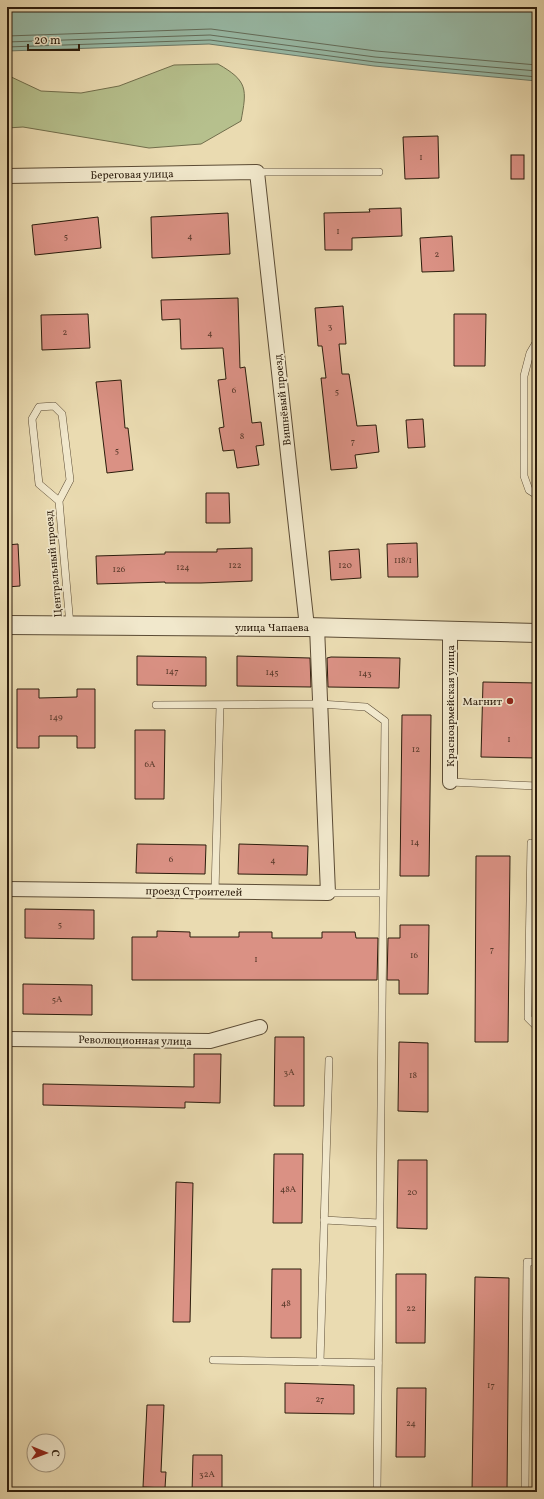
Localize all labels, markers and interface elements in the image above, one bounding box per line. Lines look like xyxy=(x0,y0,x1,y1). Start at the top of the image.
scale bar xyxy=(28,26,79,52)
text: 20 m xyxy=(34,33,61,49)
house number: 1 xyxy=(419,151,423,164)
street label: Береговая улица xyxy=(90,167,174,184)
house number: 1 xyxy=(336,225,340,238)
house number: 5 xyxy=(64,230,68,243)
house number: 4 xyxy=(187,230,193,243)
house number: 2 xyxy=(435,248,440,261)
house number: 3 xyxy=(328,320,333,333)
house number: 2 xyxy=(63,326,68,339)
house number: 4 xyxy=(207,327,213,340)
street label: Вишнёвый проезд xyxy=(271,353,296,446)
house number: 6 xyxy=(232,384,237,397)
house number: 5 xyxy=(335,385,339,398)
house number: 8 xyxy=(240,430,245,443)
house number: 7 xyxy=(351,435,355,448)
house number: 5 xyxy=(115,444,119,457)
street label: Центральный проезд xyxy=(42,509,67,618)
house number: 118/1 xyxy=(394,554,412,567)
house number: 122 xyxy=(228,559,242,572)
house number: 120 xyxy=(338,559,352,572)
house number: 124 xyxy=(176,561,190,574)
house number: 126 xyxy=(113,563,126,576)
street label: улица Чапаева xyxy=(235,621,310,636)
street label: Красноармейская улица xyxy=(444,645,459,767)
house number: 147 xyxy=(165,665,179,678)
house number: 145 xyxy=(266,666,278,679)
house number: 143 xyxy=(358,667,372,680)
place label: Магнит xyxy=(463,695,502,710)
marker: Магнит xyxy=(505,696,515,706)
house number: 149 xyxy=(49,711,63,724)
house number: 1 xyxy=(507,733,511,746)
house number: 12 xyxy=(412,743,420,756)
house number: 6А xyxy=(145,758,156,771)
house number: 14 xyxy=(411,836,419,849)
house number: 6 xyxy=(169,853,174,866)
house number: 4 xyxy=(270,854,276,867)
street label: проезд Строителей xyxy=(145,884,243,901)
house number: 5 xyxy=(58,918,62,931)
house number: 7 xyxy=(490,943,494,956)
house number: 16 xyxy=(410,949,418,962)
house number: 1 xyxy=(254,953,258,966)
house number: 5А xyxy=(52,993,63,1006)
street label: Революционная улица xyxy=(78,1033,192,1050)
house number: 3А xyxy=(284,1066,295,1079)
house number: 18 xyxy=(409,1069,417,1082)
house number: 48А xyxy=(280,1183,297,1196)
house number: 20 xyxy=(407,1186,418,1199)
house number: 48 xyxy=(281,1297,291,1310)
house number: 22 xyxy=(406,1302,416,1315)
house number: 17 xyxy=(487,1379,495,1392)
house number: 27 xyxy=(316,1393,324,1406)
house number: 24 xyxy=(406,1417,416,1430)
north arrow xyxy=(26,1433,66,1473)
text: С xyxy=(47,1449,62,1457)
house number: 32А xyxy=(199,1468,216,1481)

